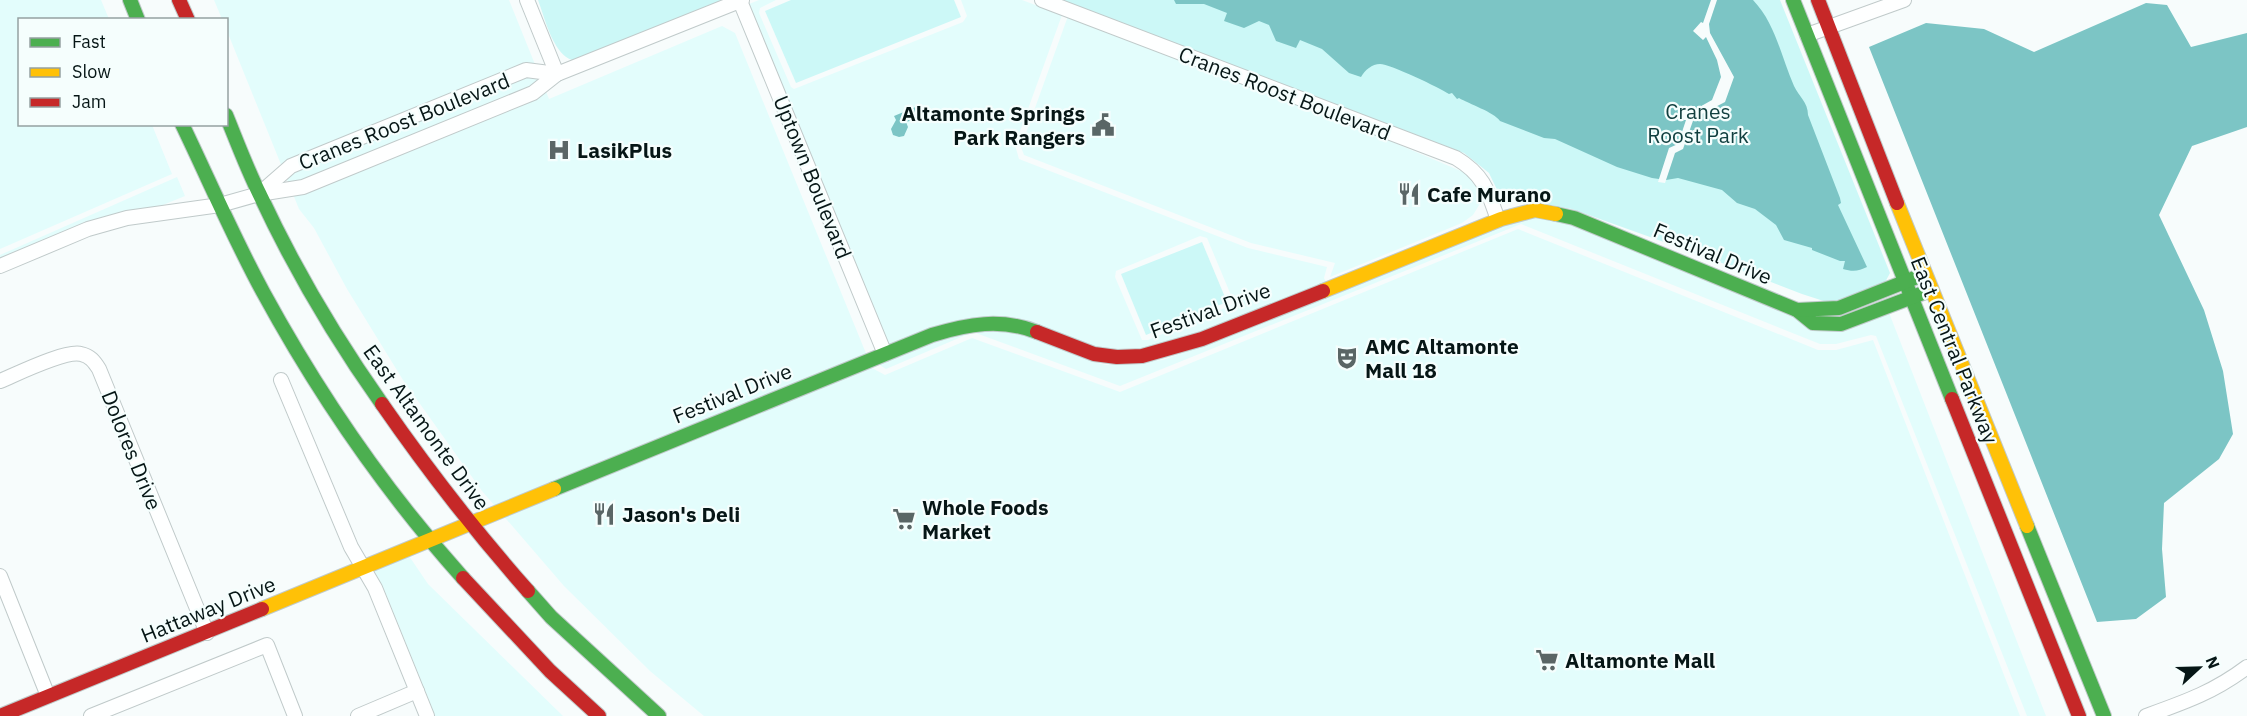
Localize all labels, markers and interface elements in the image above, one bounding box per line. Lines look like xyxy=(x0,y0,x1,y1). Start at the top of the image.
legend xyxy=(18,18,228,126)
text: Fast xyxy=(72,30,106,53)
street label: Cranes Roost Boulevard xyxy=(1175,40,1395,146)
text: Slow xyxy=(72,60,111,83)
street label: Cranes Roost Boulevard xyxy=(294,66,514,176)
text: Jam xyxy=(72,90,107,113)
street label: Uptown Boulevard xyxy=(767,91,859,263)
park label: Cranes Roost Park xyxy=(1647,97,1749,149)
place label: Altamonte Springs Park Rangers xyxy=(901,99,1085,151)
public building icon: Altamonte Springs Park Rangers xyxy=(1090,112,1116,138)
place label: LasikPlus xyxy=(577,136,672,164)
hospital icon: LasikPlus xyxy=(546,137,572,163)
place label: Cafe Murano xyxy=(1427,180,1551,208)
restaurant icon: Cafe Murano xyxy=(1396,181,1422,207)
street label: Festival Drive xyxy=(1649,215,1777,291)
street label: East Central Parkway xyxy=(1905,252,2005,448)
street label: Festival Drive xyxy=(1146,275,1274,345)
place label: AMC Altamonte Mall 18 xyxy=(1365,332,1519,384)
street label: East Altamonte Drive xyxy=(357,339,497,515)
theatre icon: AMC Altamonte Mall 18 xyxy=(1334,345,1360,371)
street label: Festival Drive xyxy=(668,356,796,430)
street label: Dolores Drive xyxy=(95,386,169,514)
place label: Whole Foods Market xyxy=(922,493,1049,545)
place label: Jason's Deli xyxy=(622,500,740,528)
restaurant icon: Jason's Deli xyxy=(591,501,617,527)
supermarket icon: Whole Foods Market xyxy=(891,506,917,532)
street label: Hattaway Drive xyxy=(136,569,280,649)
north arrow xyxy=(2169,638,2229,698)
place label: Altamonte Mall xyxy=(1565,646,1715,674)
supermarket icon: Altamonte Mall xyxy=(1534,647,1560,673)
text: N xyxy=(2201,653,2224,672)

